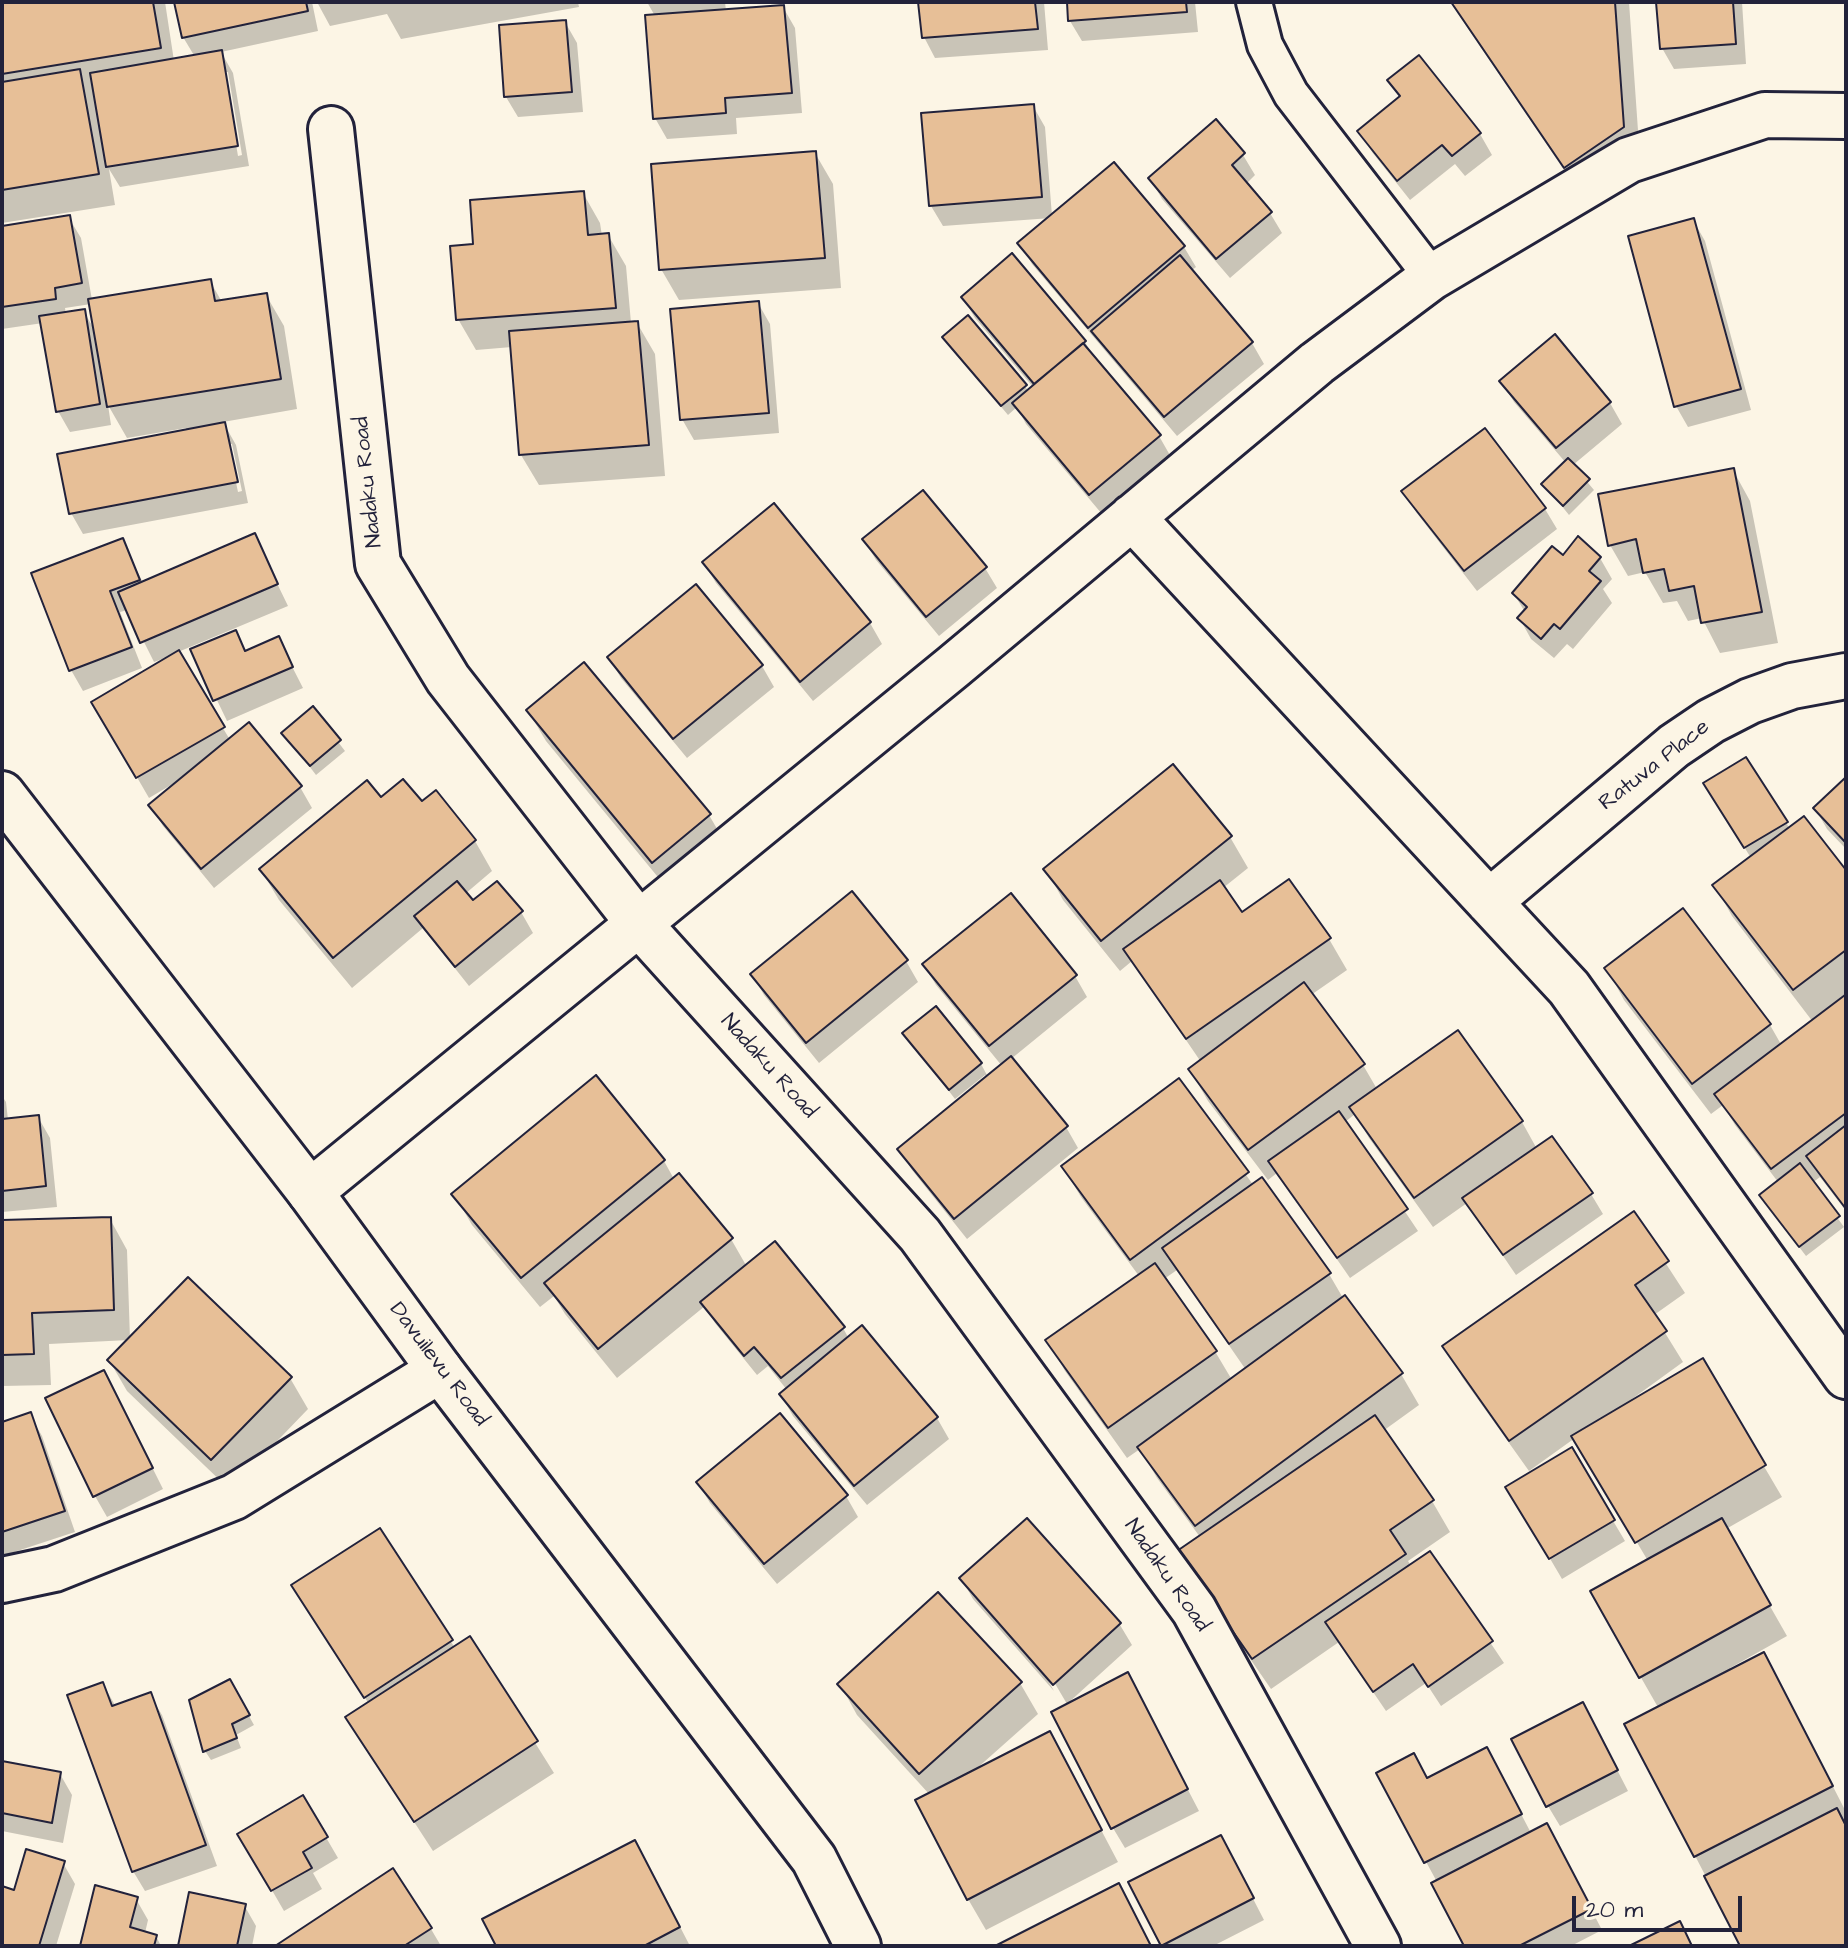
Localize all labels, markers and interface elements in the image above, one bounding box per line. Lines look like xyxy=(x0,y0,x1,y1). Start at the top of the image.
street label: Nadaku Road xyxy=(349,415,389,549)
street label: Ratuva Place xyxy=(1595,715,1715,817)
street label: Nadaku Road xyxy=(714,1009,822,1125)
street label: Davuilevu Road xyxy=(383,1298,493,1432)
street label: Nadaku Road xyxy=(1117,1515,1215,1637)
scale bar xyxy=(1576,1880,1746,1930)
text: 20 m xyxy=(1586,1893,1643,1927)

